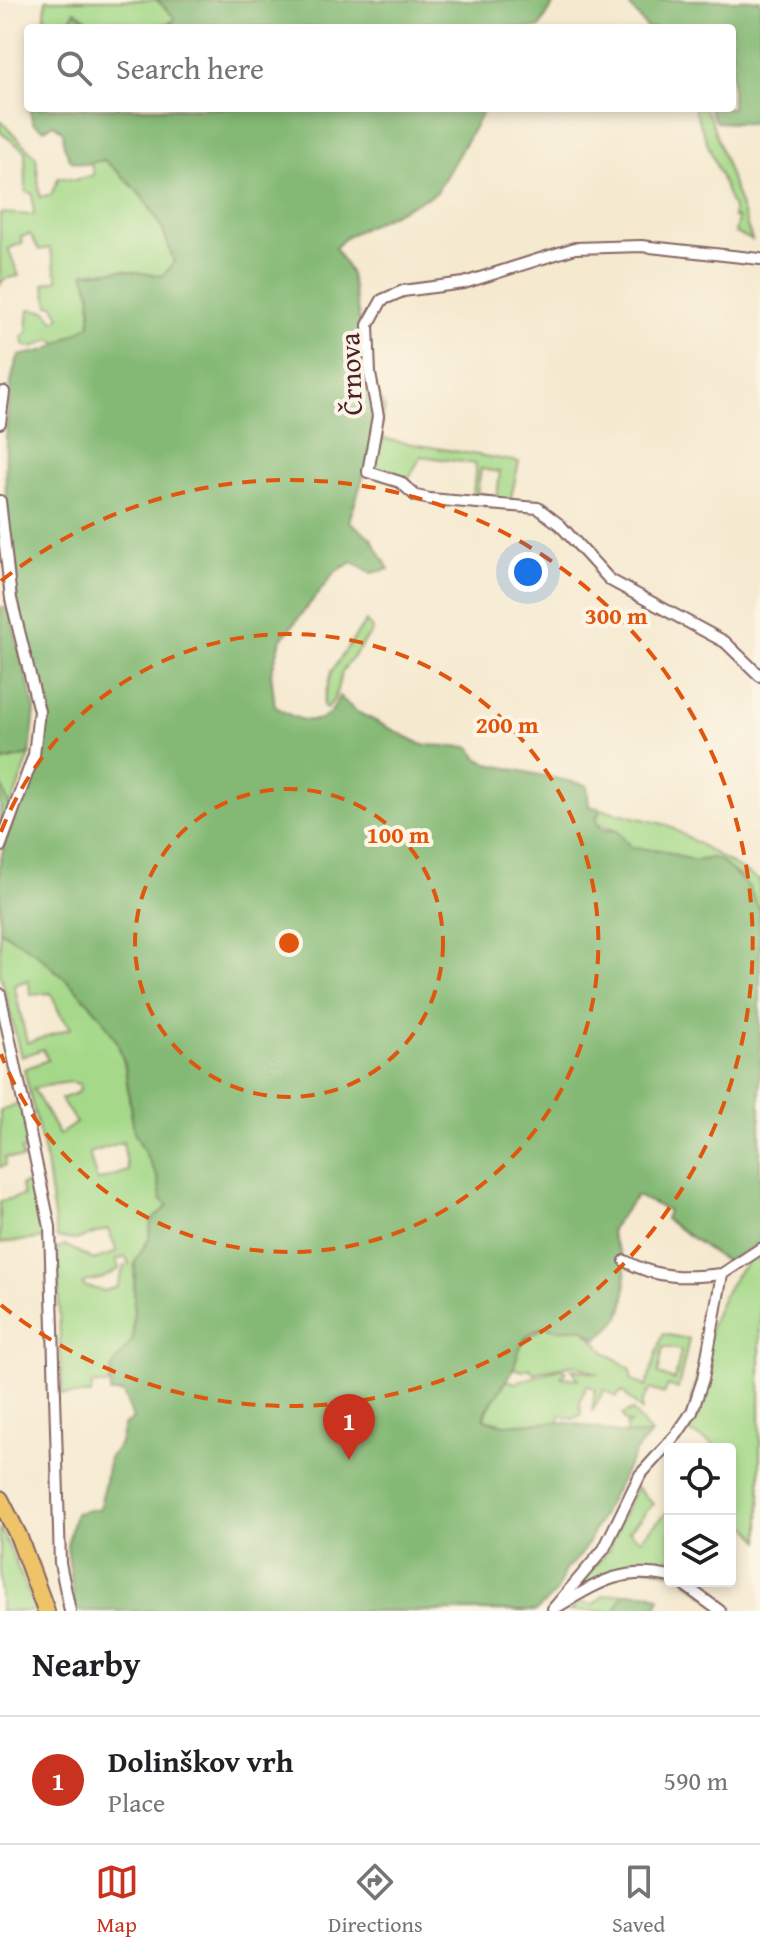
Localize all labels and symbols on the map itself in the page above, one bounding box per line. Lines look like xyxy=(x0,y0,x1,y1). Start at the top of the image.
street label: Črnova xyxy=(328,331,372,416)
your location xyxy=(508,552,548,592)
text: 300 m xyxy=(584,598,648,633)
text: 200 m xyxy=(475,707,539,742)
text: 100 m xyxy=(366,817,430,852)
centre of rings xyxy=(275,929,303,957)
pin: 1 xyxy=(323,1394,375,1460)

